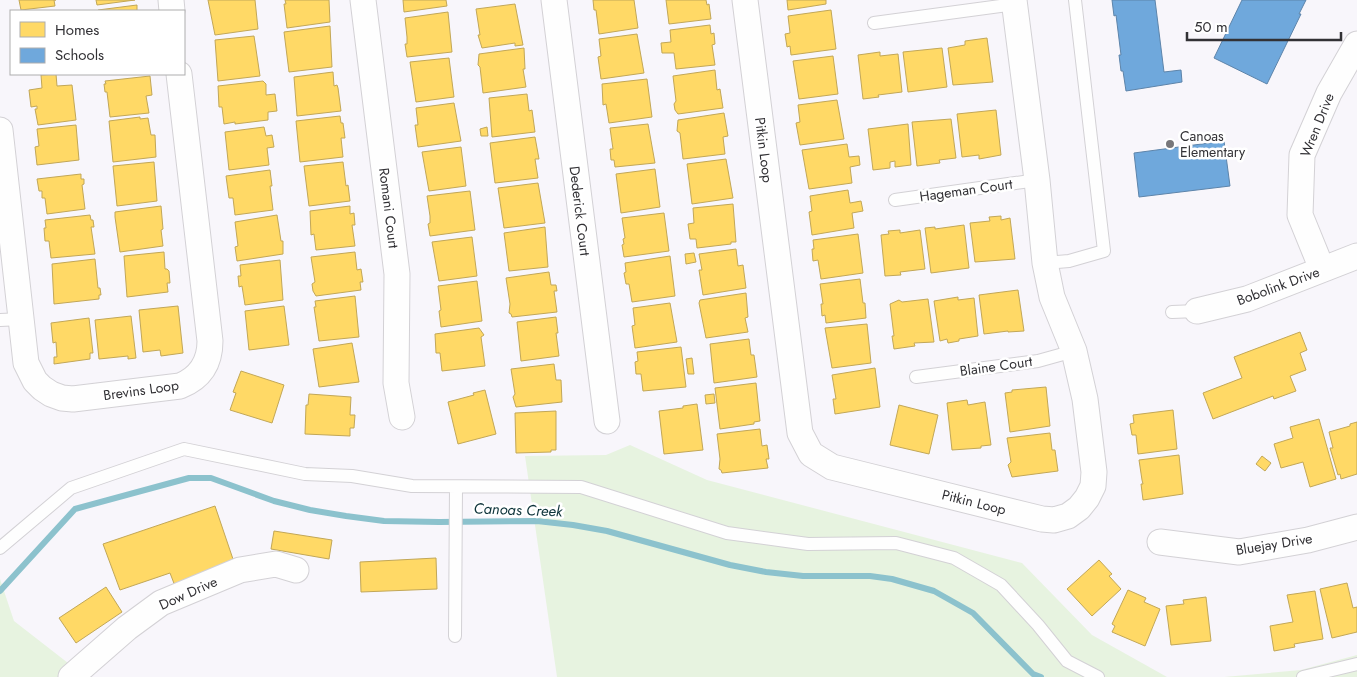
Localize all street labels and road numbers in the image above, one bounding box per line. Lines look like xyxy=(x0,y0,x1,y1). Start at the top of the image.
street label: Wren Drive xyxy=(1295,90,1339,160)
street label: Pitkin Loop xyxy=(750,116,778,184)
street label: Dederick Court xyxy=(565,165,595,258)
street label: Romani Court xyxy=(374,167,404,250)
street label: Hageman Court xyxy=(918,173,1015,206)
street label: Bobolink Drive xyxy=(1234,262,1322,310)
street label: Blaine Court xyxy=(959,351,1034,381)
street label: Brevins Loop xyxy=(102,375,180,405)
street label: Pitkin Loop xyxy=(940,484,1008,520)
street label: Bluejay Drive xyxy=(1234,528,1314,560)
street label: Dow Drive xyxy=(156,571,220,615)

